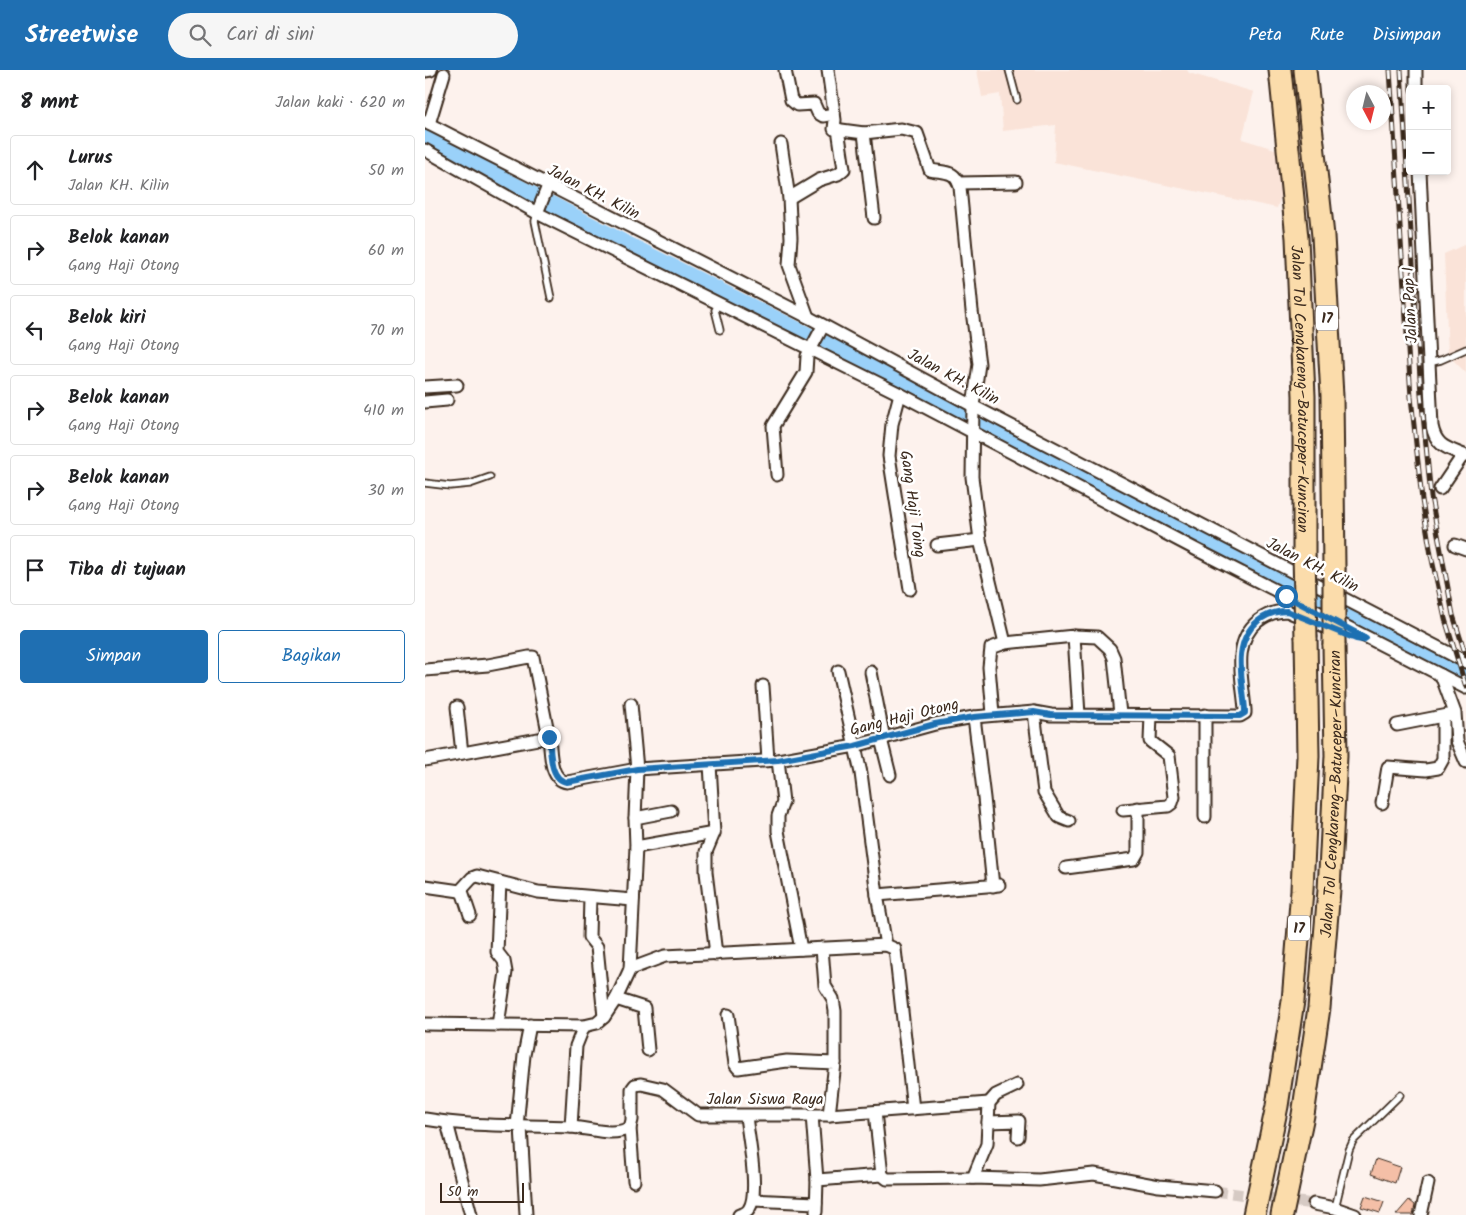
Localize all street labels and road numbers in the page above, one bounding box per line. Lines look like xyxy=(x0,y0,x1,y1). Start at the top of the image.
street label: Jalan KH. Kilin xyxy=(543,158,644,226)
street label: Jalan Tol Cengkareng–Batuceper–Kunciran xyxy=(1283,245,1315,533)
street label: Jalan Pap I xyxy=(1396,266,1425,344)
road number: 17 xyxy=(1316,306,1338,330)
street label: Jalan KH. Kilin xyxy=(903,343,1004,412)
street label: Gang Haji Toing xyxy=(893,449,932,559)
street label: Jalan KH. Kilin xyxy=(1262,531,1363,599)
street label: Jalan Tol Cengkareng–Batuceper–Kunciran xyxy=(1314,650,1350,939)
street label: Gang Haji Otong xyxy=(847,692,962,743)
road number: 17 xyxy=(1288,916,1310,940)
street label: Jalan Siswa Raya xyxy=(706,1087,824,1112)

